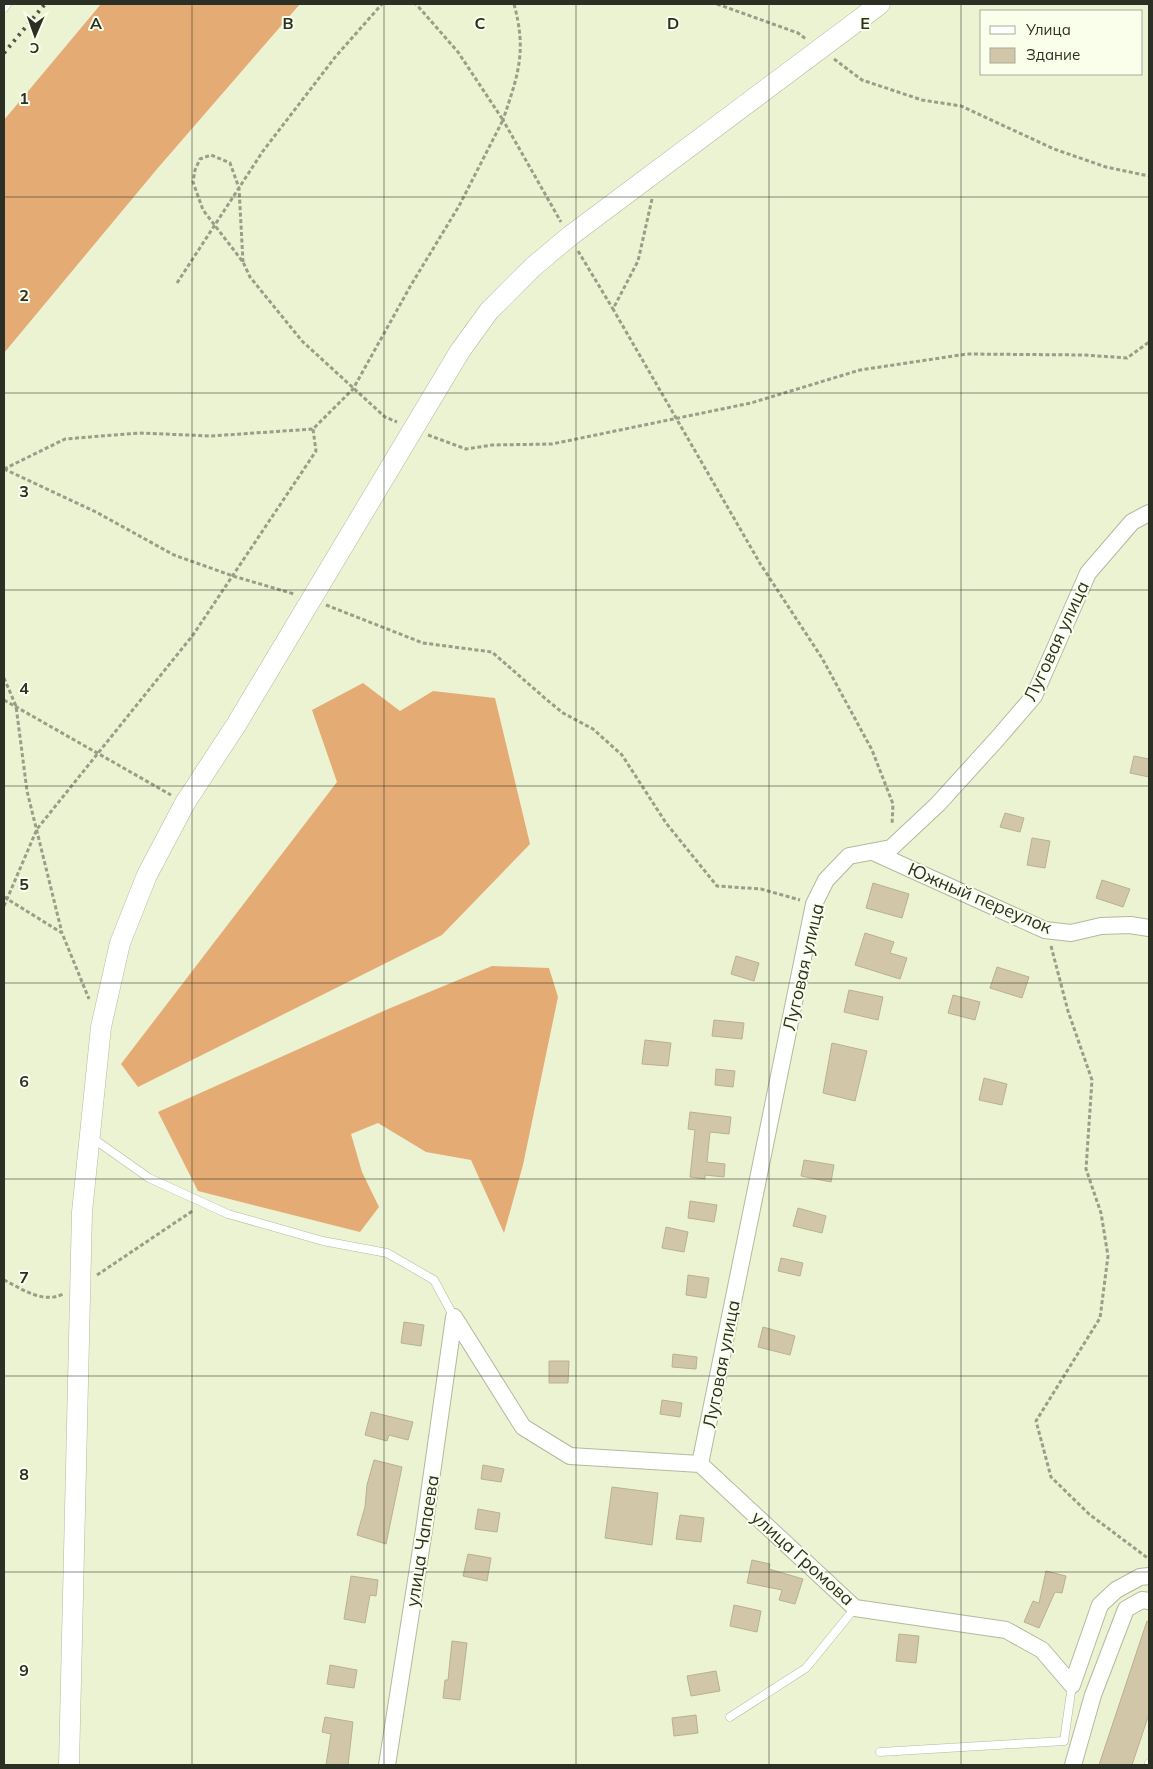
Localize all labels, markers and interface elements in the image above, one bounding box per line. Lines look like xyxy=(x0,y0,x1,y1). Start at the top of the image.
north arrow xyxy=(10,10,60,60)
legend xyxy=(980,10,1143,75)
text: A xyxy=(90,13,102,33)
text: B xyxy=(282,13,294,33)
text: C xyxy=(475,13,486,33)
text: D xyxy=(667,13,679,33)
text: E xyxy=(860,13,870,33)
text: Улица xyxy=(1025,20,1071,39)
text: С xyxy=(29,39,40,57)
text: Здание xyxy=(1026,45,1080,64)
text: 1 xyxy=(19,88,29,108)
text: 2 xyxy=(19,285,29,305)
text: 3 xyxy=(19,481,29,501)
street label: Луговая улица xyxy=(1018,577,1094,705)
text: 4 xyxy=(19,678,29,698)
street label: Южный переулок xyxy=(904,857,1056,939)
text: 5 xyxy=(19,874,29,894)
street label: Луговая улица xyxy=(777,901,829,1033)
text: 6 xyxy=(19,1071,29,1091)
text: 7 xyxy=(19,1267,29,1287)
street label: Луговая улица xyxy=(697,1298,745,1430)
text: 8 xyxy=(19,1464,29,1484)
street label: улица Чапаева xyxy=(400,1473,444,1609)
street label: улица Громова xyxy=(747,1506,859,1610)
text: 9 xyxy=(19,1660,29,1680)

